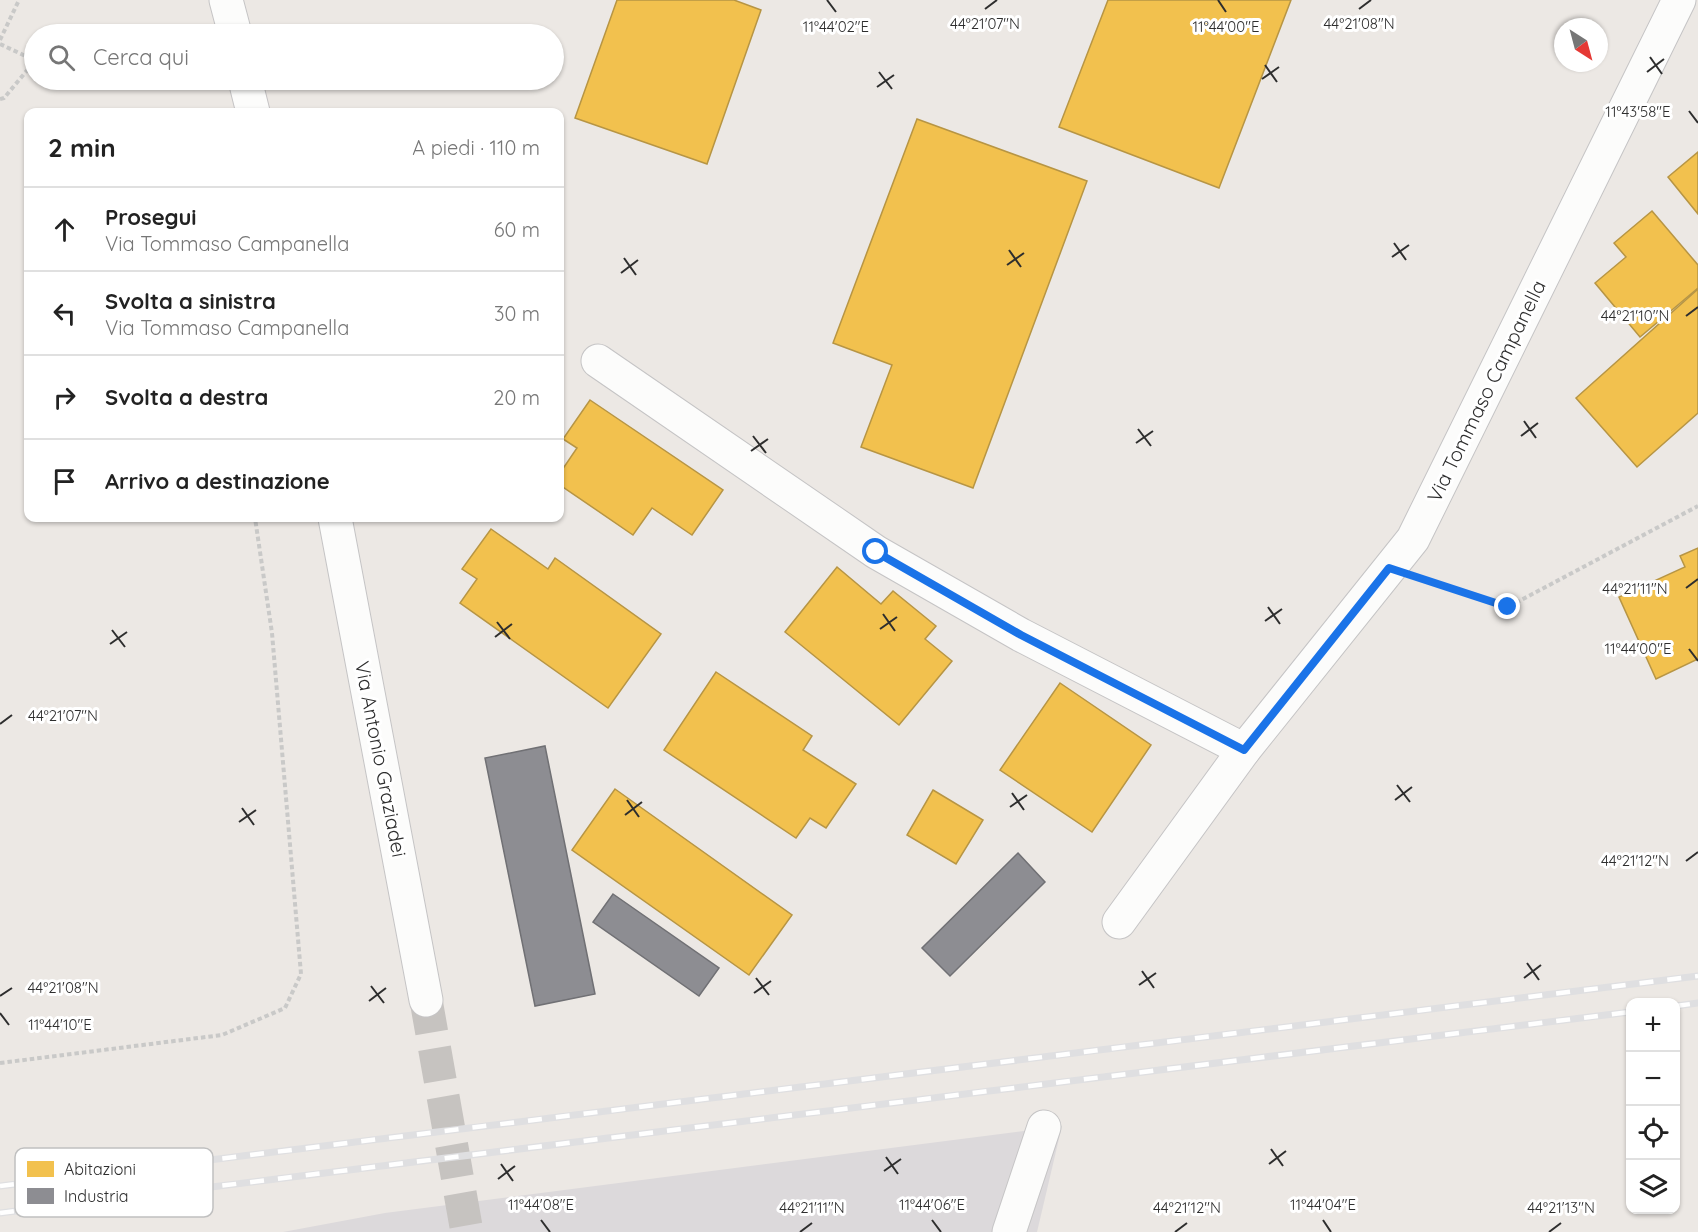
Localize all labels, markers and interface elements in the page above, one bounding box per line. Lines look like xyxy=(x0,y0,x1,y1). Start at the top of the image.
text: 44°21'07"N xyxy=(950,14,1020,33)
text: 44°21'08"N xyxy=(1323,14,1395,33)
text: 11°44'02"E xyxy=(803,17,869,36)
text: 11°44'00"E xyxy=(1193,17,1259,36)
north arrow xyxy=(1554,18,1608,72)
search box xyxy=(24,24,564,90)
icon: search xyxy=(45,41,78,74)
text: Cerca qui xyxy=(93,43,189,71)
text: 11°43'58"E xyxy=(1605,102,1671,121)
text: 2 min xyxy=(48,131,116,164)
text: A piedi · 110 m xyxy=(412,135,540,160)
text: Prosegui xyxy=(105,203,197,231)
icon: ahead xyxy=(48,213,81,246)
text: 60 m xyxy=(494,217,540,242)
text: Via Tommaso Campanella xyxy=(105,231,349,256)
street label: Via Tommaso Campanella xyxy=(1421,276,1551,506)
text: Svolta a sinistra xyxy=(105,287,276,315)
icon: left xyxy=(48,297,81,330)
text: 30 m xyxy=(494,301,540,326)
text: 44°21'10"N xyxy=(1601,306,1669,325)
text: Via Tommaso Campanella xyxy=(105,315,349,340)
icon: right xyxy=(48,381,81,414)
text: Svolta a destra xyxy=(105,383,268,411)
text: 20 m xyxy=(493,385,540,410)
icon: arrive xyxy=(48,465,81,498)
text: Arrivo a destinazione xyxy=(105,467,330,495)
route start xyxy=(862,538,888,564)
text: 44°21'11"N xyxy=(1602,579,1668,598)
route end xyxy=(1494,593,1520,619)
text: 11°44'00"E xyxy=(1605,639,1671,658)
street label: Via Antonio Graziadei xyxy=(350,659,412,859)
text: 44°21'07"N xyxy=(28,706,98,725)
text: 44°21'12"N xyxy=(1601,851,1669,870)
text: 44°21'08"N xyxy=(27,978,99,997)
map controls xyxy=(1626,998,1680,1214)
button: + xyxy=(1626,998,1680,1052)
text: 11°44'10"E xyxy=(28,1015,92,1034)
button: − xyxy=(1626,1052,1680,1106)
button: locate xyxy=(1626,1106,1680,1160)
legend xyxy=(15,1148,213,1217)
text: Abitazioni xyxy=(64,1159,136,1179)
button: layers xyxy=(1626,1160,1680,1214)
text: Industria xyxy=(64,1186,129,1206)
text: 11°44'08"E xyxy=(508,1195,574,1214)
text: 11°44'06"E xyxy=(899,1195,965,1214)
text: 11°44'04"E xyxy=(1290,1195,1356,1214)
text: 44°21'11"N xyxy=(779,1198,845,1217)
text: 44°21'12"N xyxy=(1153,1198,1221,1217)
text: 44°21'13"N xyxy=(1527,1198,1595,1217)

